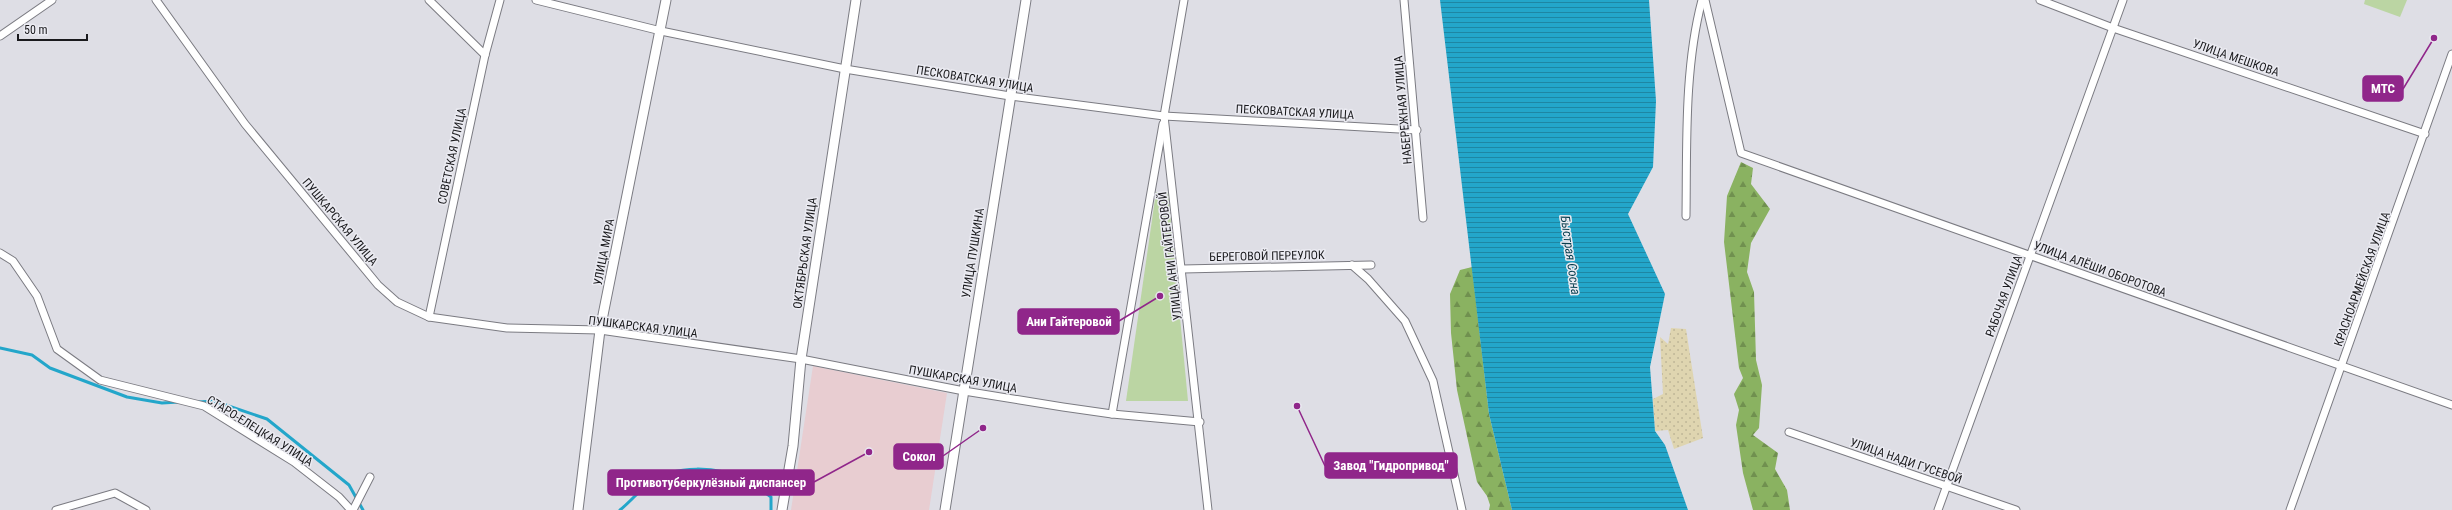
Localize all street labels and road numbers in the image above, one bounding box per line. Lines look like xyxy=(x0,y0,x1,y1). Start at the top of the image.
street label: УЛИЦА МЕШКОВА xyxy=(2191,37,2281,79)
street label: НАБЕРЕЖНАЯ УЛИЦА xyxy=(1391,55,1415,165)
street label: ПЕСКОВАТСКАЯ УЛИЦА xyxy=(915,63,1035,95)
street label: ПЕСКОВАТСКАЯ УЛИЦА xyxy=(1235,102,1355,122)
street label: СОВЕТСКАЯ УЛИЦА xyxy=(435,106,469,206)
street label: ПУШКАРСКАЯ УЛИЦА xyxy=(299,175,381,269)
street label: УЛИЦА АНИ ГАЙТЕРОВОЙ xyxy=(1154,191,1185,321)
street label: ОКТЯБРЬСКАЯ УЛИЦА xyxy=(790,196,820,310)
street label: УЛИЦА ПУШКИНА xyxy=(959,207,987,299)
street label: КРАСНОАРМЕЙСКАЯ УЛИЦА xyxy=(2330,209,2393,348)
street label: УЛИЦА МИРА xyxy=(591,217,617,287)
street label: УЛИЦА АЛЁШИ ОБОРОТОВА xyxy=(2032,237,2169,300)
street label: БЕРЕГОВОЙ ПЕРЕУЛОК xyxy=(1209,247,1325,264)
street label: РАБОЧАЯ УЛИЦА xyxy=(1983,253,2025,339)
street label: ПУШКАРСКАЯ УЛИЦА xyxy=(588,313,698,341)
street label: ПУШКАРСКАЯ УЛИЦА xyxy=(908,363,1018,395)
street label: СТАРО-ЕЛЕЦКАЯ УЛИЦА xyxy=(205,393,316,469)
street label: УЛИЦА НАДИ ГУСЕВОЙ xyxy=(1848,434,1964,487)

